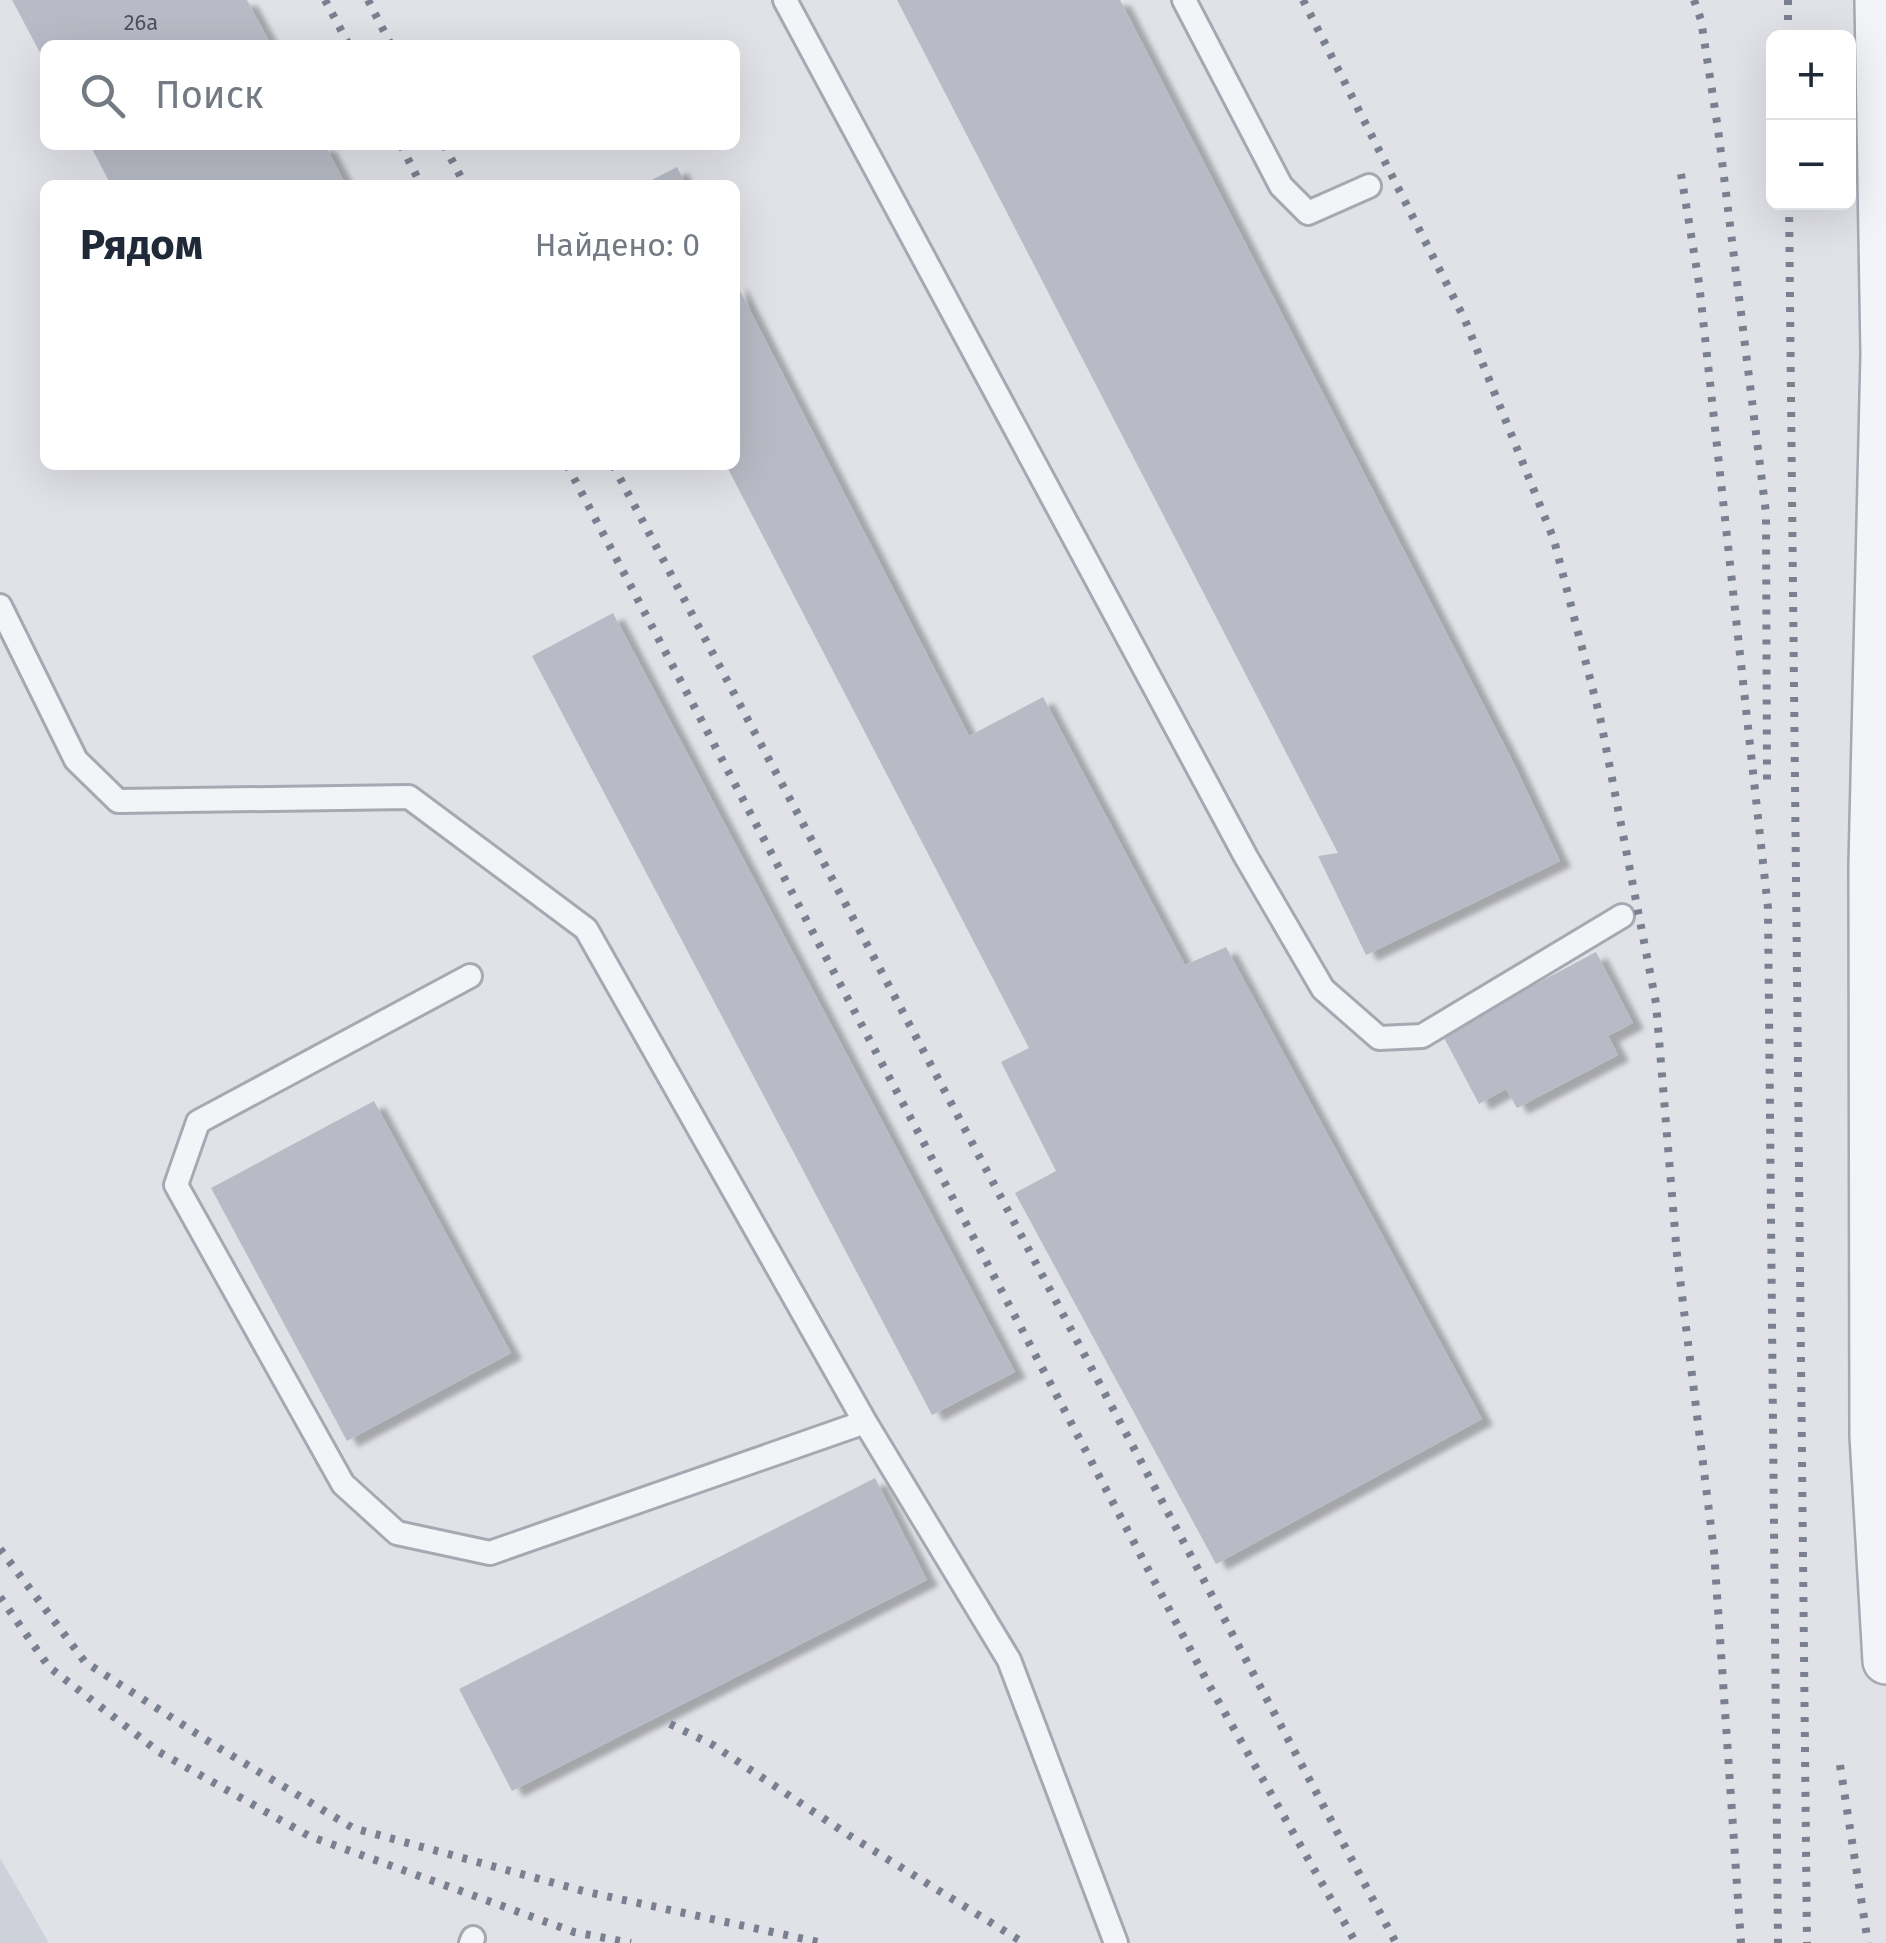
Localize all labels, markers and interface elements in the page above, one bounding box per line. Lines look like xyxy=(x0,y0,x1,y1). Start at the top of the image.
house number: 26а xyxy=(124,9,158,36)
map controls xyxy=(1766,30,1856,210)
button: + xyxy=(1766,30,1856,120)
search box xyxy=(40,40,740,150)
icon: search xyxy=(75,68,130,123)
text: Поиск xyxy=(155,72,264,118)
button: − xyxy=(1766,120,1856,210)
text: Рядом xyxy=(80,220,203,270)
text: Найдено: 0 xyxy=(535,226,700,264)

